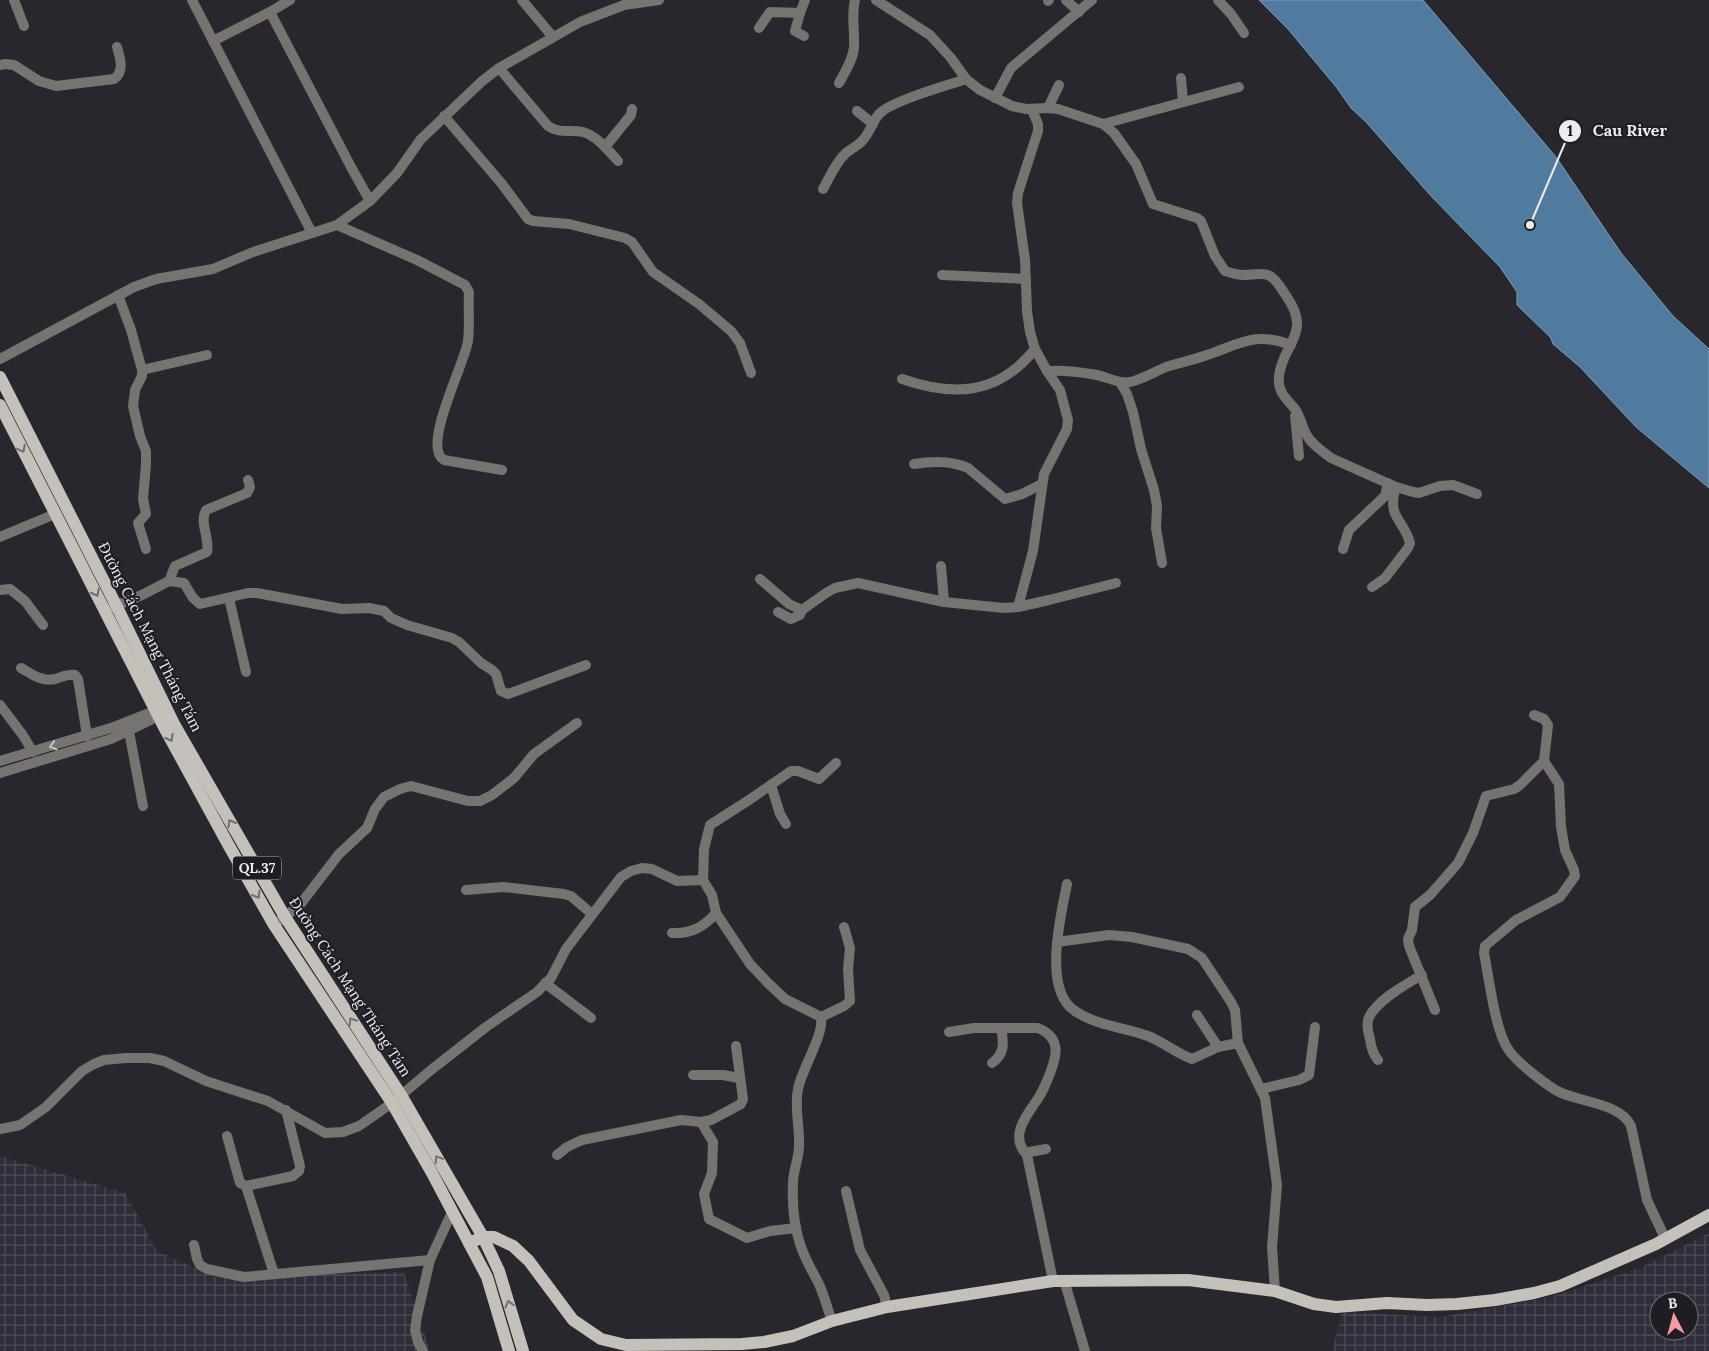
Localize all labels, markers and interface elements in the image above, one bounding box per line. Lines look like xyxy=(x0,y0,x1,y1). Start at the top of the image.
callout: Cau River xyxy=(1557,115,1677,146)
text: Cau River xyxy=(1593,120,1667,140)
text: 1 xyxy=(1567,121,1573,140)
one-way arrow xyxy=(16,443,26,452)
street label: Đường Cách Mạng Tháng Tám xyxy=(94,539,207,735)
one-way arrow xyxy=(90,588,100,597)
one-way arrow xyxy=(163,733,173,742)
one-way arrow xyxy=(50,740,58,750)
one-way arrow xyxy=(228,819,238,828)
road number: QL.37 xyxy=(233,856,281,880)
one-way arrow xyxy=(251,890,261,899)
street label: Đường Cách Mạng Tháng Tám xyxy=(285,893,416,1080)
one-way arrow xyxy=(349,1017,359,1026)
one-way arrow xyxy=(435,1155,445,1164)
north arrow xyxy=(1649,1291,1699,1341)
text: B xyxy=(1667,1294,1678,1313)
one-way arrow xyxy=(505,1301,515,1309)

